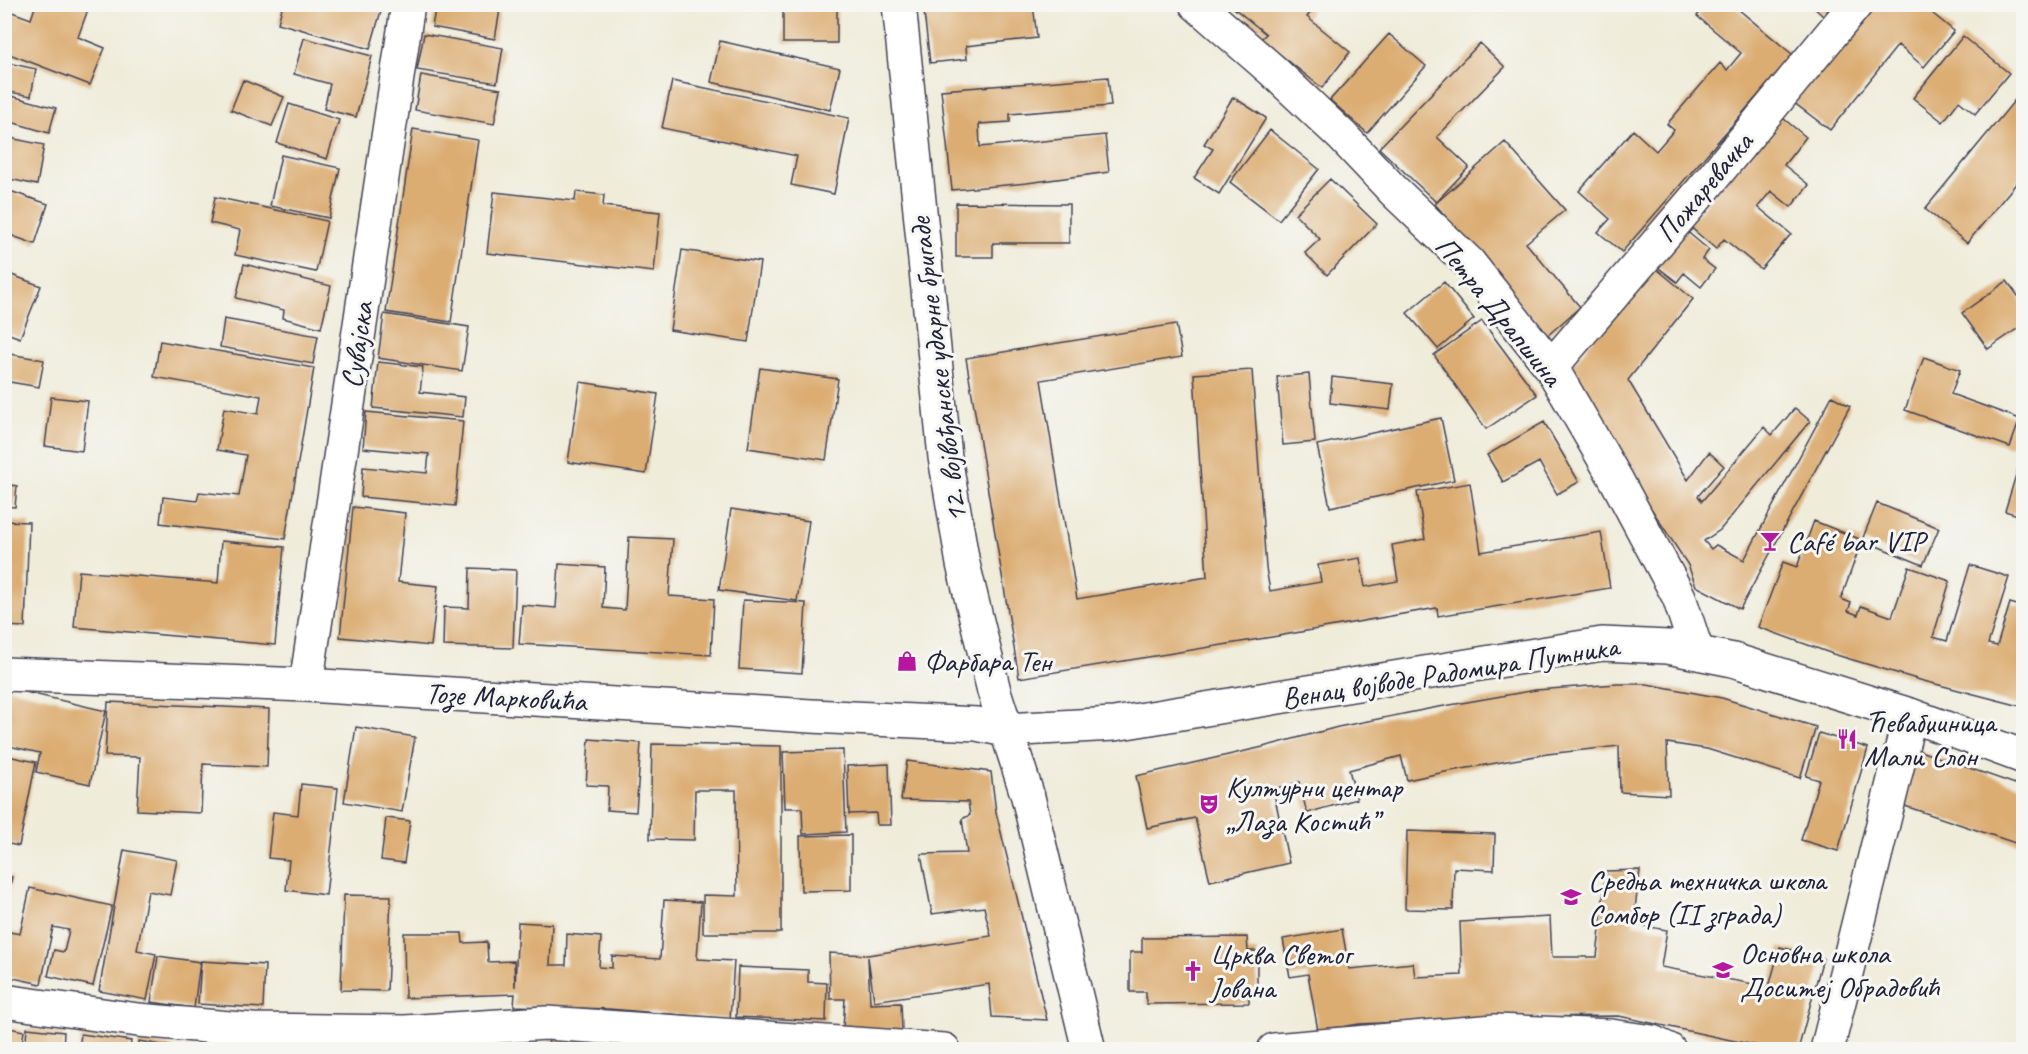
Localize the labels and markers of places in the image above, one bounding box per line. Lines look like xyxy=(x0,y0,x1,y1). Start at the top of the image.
place label: Café bar VIP xyxy=(1787,522,1929,560)
bar icon: Café bar VIP xyxy=(1758,529,1782,553)
place label: Фарбара Тен xyxy=(924,642,1053,680)
shop icon: Фарбара Тен xyxy=(895,649,919,673)
place label: Ћевабџиница Мали Слон xyxy=(1864,703,1998,775)
restaurant icon: Ћевабџиница Мали Слон xyxy=(1835,727,1859,751)
place label: Културни центар „Лаза Костић” xyxy=(1226,768,1404,840)
theatre icon: Културни центар „Лаза Костић” xyxy=(1197,792,1221,816)
place label: Средња техничка школа Сомбор (II зграда) xyxy=(1588,861,1828,933)
school or university icon: Средња техничка школа Сомбор (II зграда) xyxy=(1559,885,1583,909)
place label: Основна школа Доситеј Обрадовић xyxy=(1740,934,1941,1006)
place label: Црква Светог Јована xyxy=(1208,935,1355,1007)
school or university icon: Основна школа Доситеј Обрадовић xyxy=(1711,958,1735,982)
church icon: Црква Светог Јована xyxy=(1181,959,1205,983)

